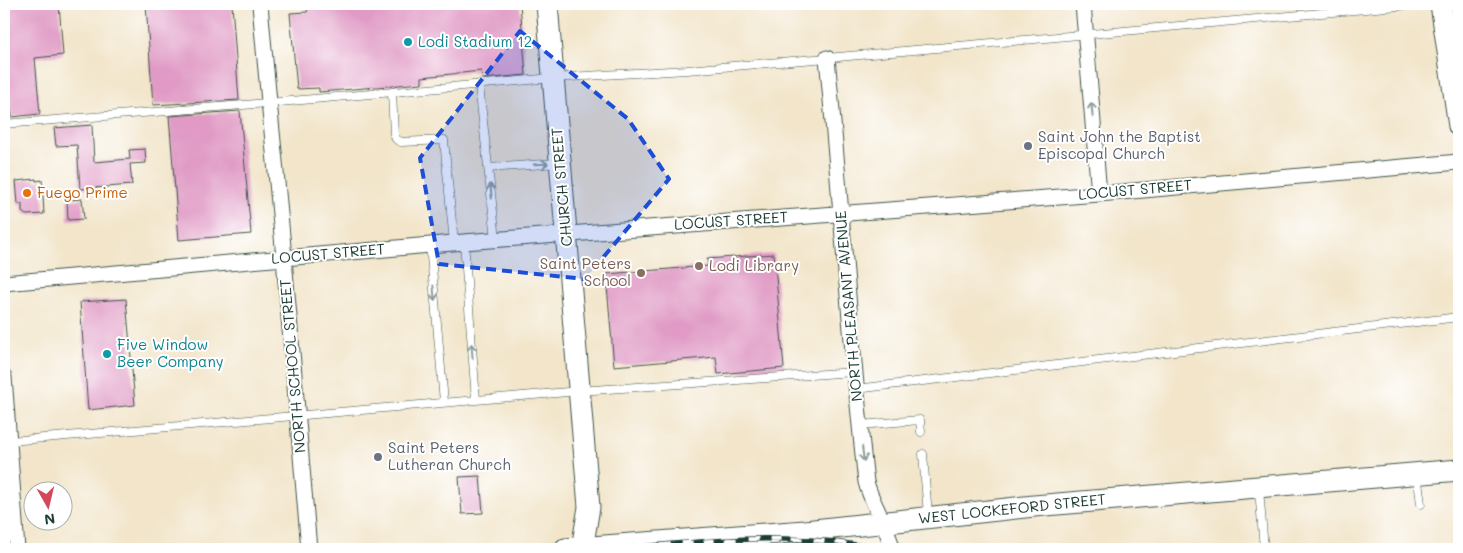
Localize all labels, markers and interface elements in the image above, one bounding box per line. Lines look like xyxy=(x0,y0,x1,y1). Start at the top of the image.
place label: Lodi Stadium 12 xyxy=(418,31,532,51)
marker: Lodi Stadium 12 xyxy=(402,36,414,48)
one-way arrow xyxy=(1087,103,1097,119)
place label: Saint John the Baptist Episcopal Church xyxy=(1038,126,1201,163)
street label: CHURCH STREET xyxy=(546,127,576,247)
marker: Saint John the Baptist Episcopal Church xyxy=(1022,140,1034,152)
one-way arrow xyxy=(533,159,549,168)
street label: LOCUST STREET xyxy=(1077,174,1193,204)
place label: Fuego Prime xyxy=(37,182,128,202)
one-way arrow xyxy=(486,183,496,199)
marker: Fuego Prime xyxy=(21,187,33,199)
street label: LOCUST STREET xyxy=(673,206,789,234)
street label: NORTH PLEASANT AVENUE xyxy=(830,209,866,402)
street label: LOCUST STREET xyxy=(270,238,386,268)
place label: Saint Peters School xyxy=(540,253,631,290)
place label: Lodi Library xyxy=(709,255,799,275)
marker: Lodi Library xyxy=(693,260,705,272)
marker: Saint Peters School xyxy=(635,267,647,279)
street label: NORTH SCHOOL STREET xyxy=(274,278,310,454)
one-way arrow xyxy=(429,285,439,301)
place label: Five Window Beer Company xyxy=(117,334,224,371)
one-way arrow xyxy=(467,343,476,359)
marker: Five Window Beer Company xyxy=(101,348,113,360)
place label: Saint Peters Lutheran Church xyxy=(388,437,511,474)
one-way arrow xyxy=(858,446,868,462)
marker: Saint Peters Lutheran Church xyxy=(372,451,384,463)
north arrow xyxy=(22,480,72,530)
street label: WEST LOCKEFORD STREET xyxy=(917,488,1107,528)
text: N xyxy=(43,509,56,530)

